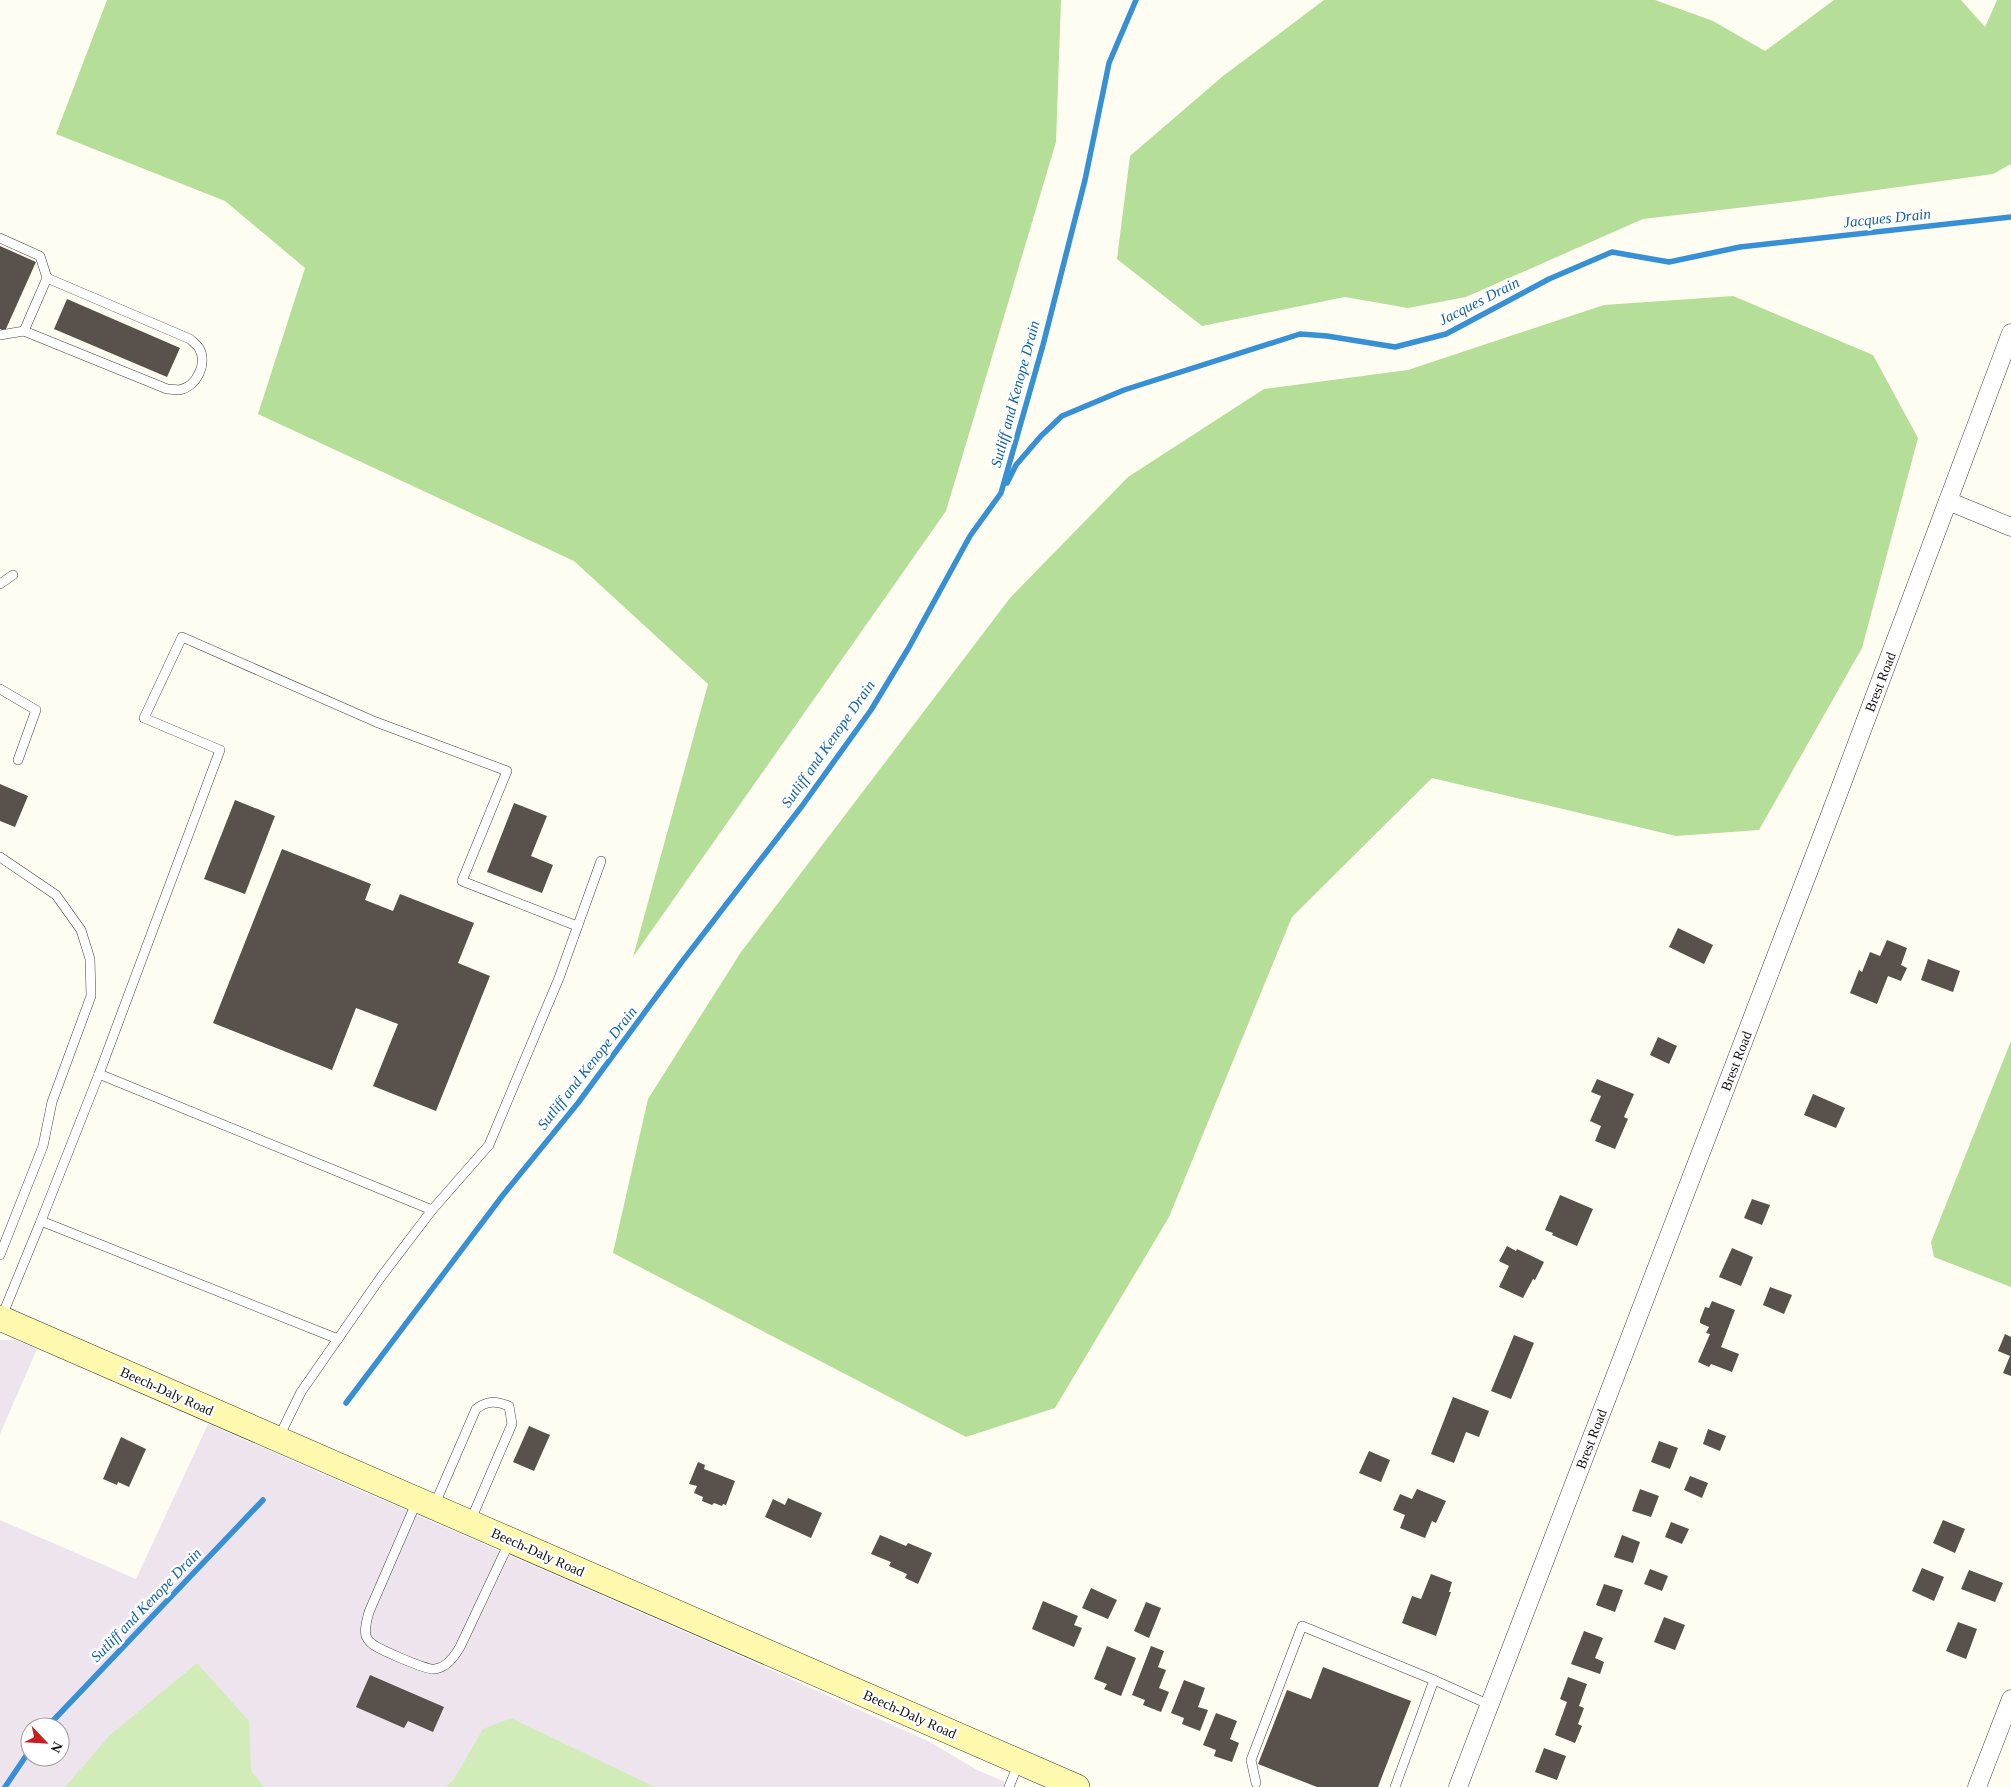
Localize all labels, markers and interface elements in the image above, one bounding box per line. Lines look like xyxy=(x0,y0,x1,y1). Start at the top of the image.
water label: Jacques Drain xyxy=(1842,205,1932,231)
water label: Jacques Drain xyxy=(1436,274,1522,328)
water label: Sutliff and Kenope Drain xyxy=(988,319,1042,469)
street label: Brest Road xyxy=(1862,650,1899,714)
water label: Sutliff and Kenope Drain xyxy=(778,677,878,811)
water label: Sutliff and Kenope Drain xyxy=(534,1003,640,1133)
street label: Brest Road xyxy=(1718,1029,1755,1093)
street label: Beech-Daly Road xyxy=(118,1364,215,1419)
street label: Brest Road xyxy=(1573,1407,1610,1471)
street label: Beech-Daly Road xyxy=(489,1525,586,1580)
water label: Sutliff and Kenope Drain xyxy=(88,1545,204,1665)
street label: Beech-Daly Road xyxy=(861,1687,958,1742)
north arrow xyxy=(20,1717,70,1767)
text: N xyxy=(47,1740,65,1755)

